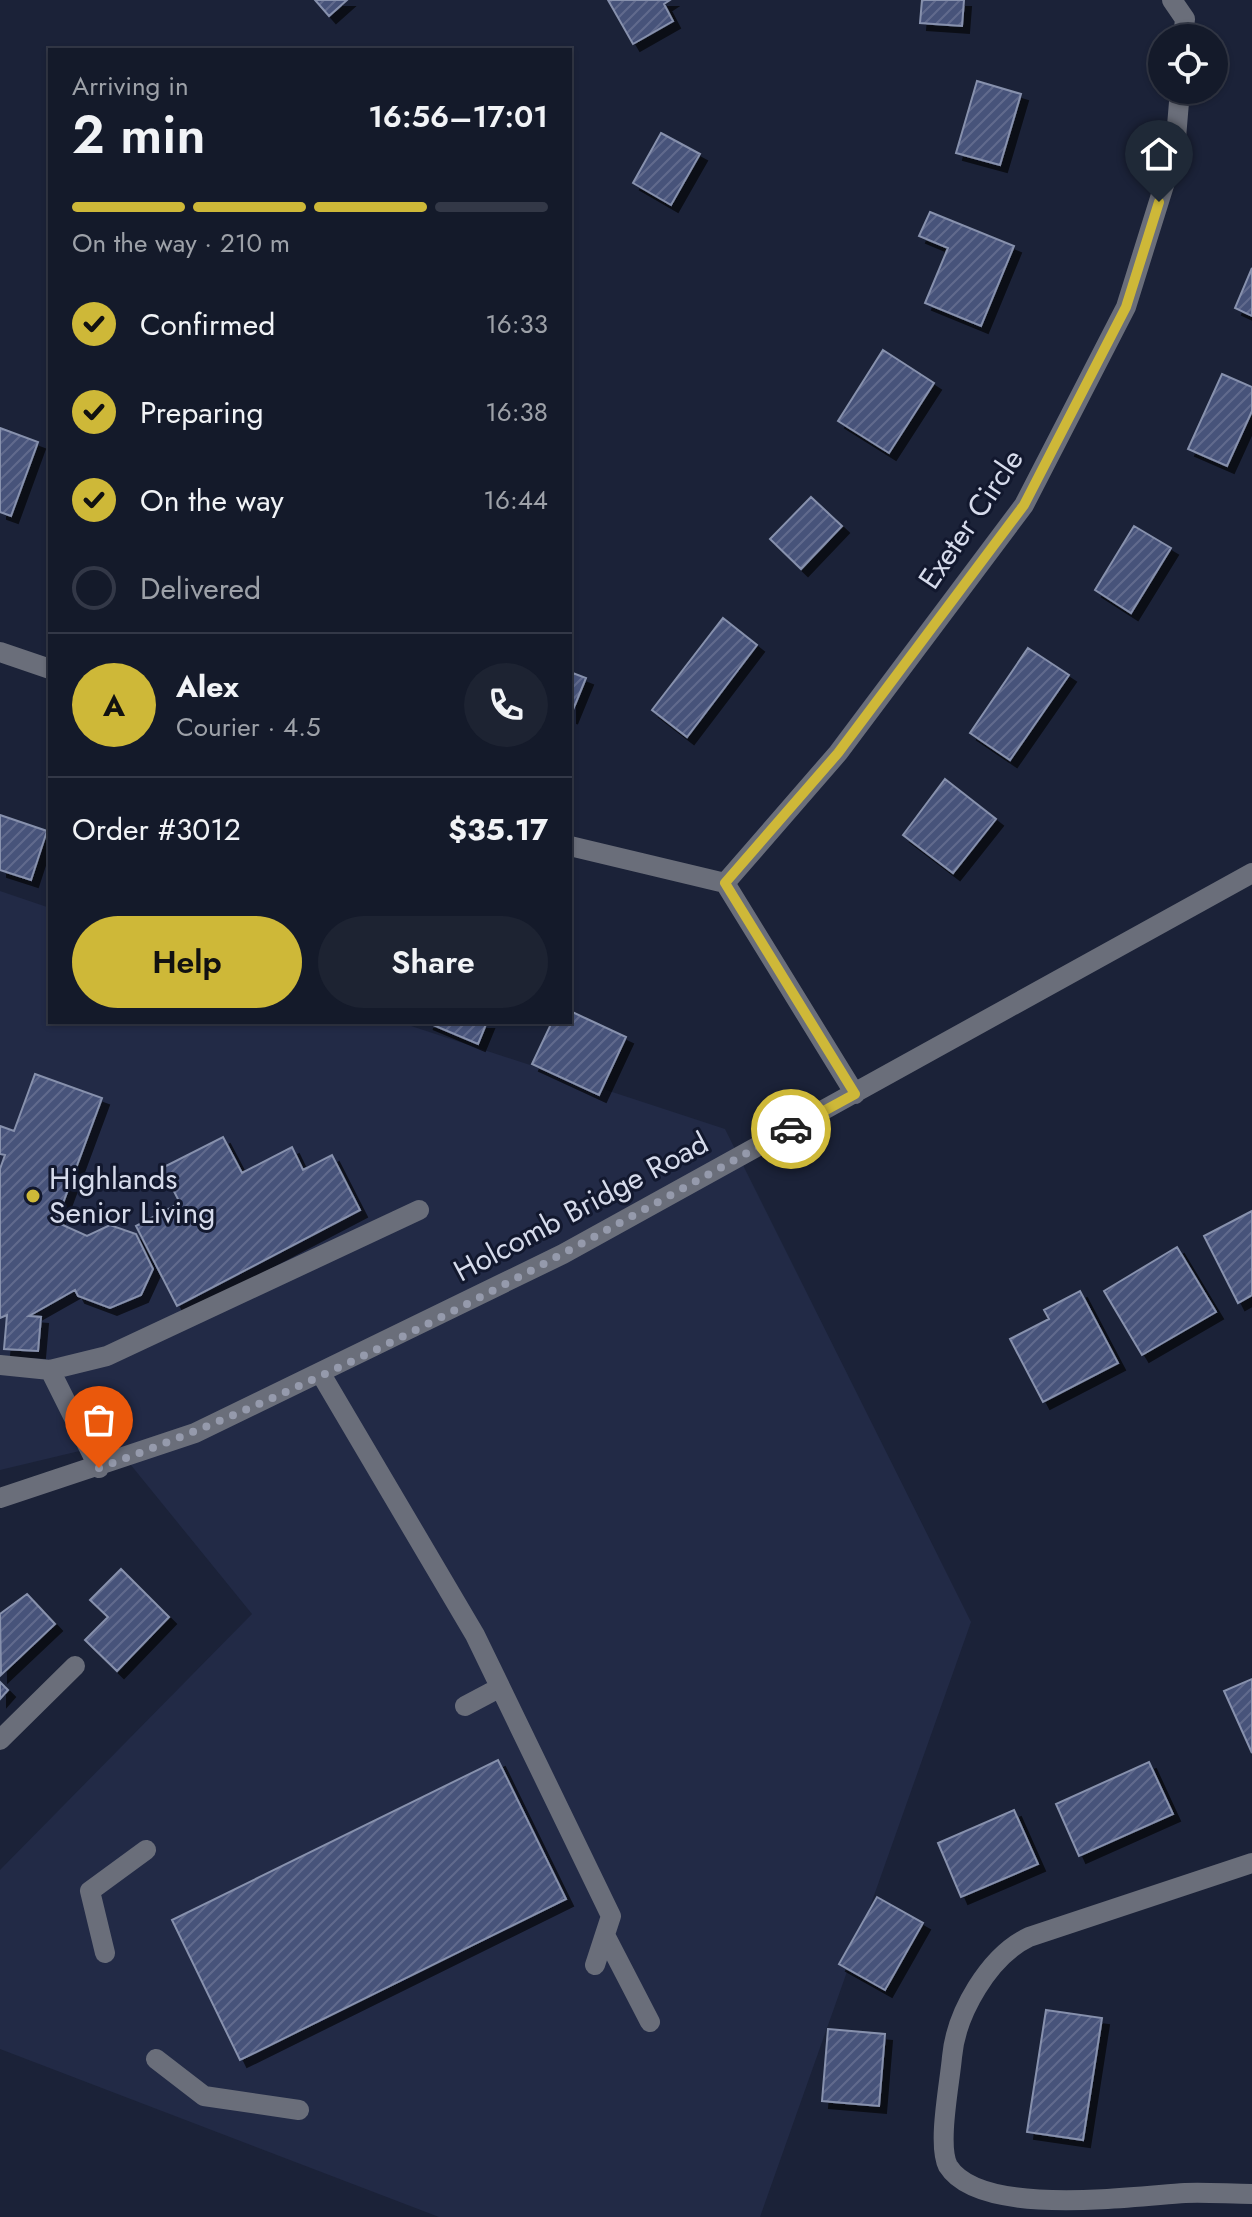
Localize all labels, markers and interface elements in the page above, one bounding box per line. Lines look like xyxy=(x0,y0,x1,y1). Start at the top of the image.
map controls xyxy=(1148,24,1228,104)
button: locate xyxy=(1148,24,1228,104)
text: Arriving in xyxy=(72,67,189,105)
text: 16:56–17:01 xyxy=(368,95,548,138)
text: 2 min xyxy=(72,97,205,173)
pin xyxy=(1125,120,1193,202)
icon: home xyxy=(1137,132,1181,176)
text: On the way · 210 m xyxy=(72,224,290,262)
icon: check xyxy=(72,302,116,346)
text: Confirmed xyxy=(140,303,275,346)
text: 16:33 xyxy=(485,305,548,343)
icon: check xyxy=(72,390,116,434)
text: Preparing xyxy=(140,391,264,434)
text: 16:38 xyxy=(485,393,548,431)
street label: Exeter Circle xyxy=(908,440,1033,597)
icon: check xyxy=(72,478,116,522)
text: On the way xyxy=(140,479,284,522)
text: 16:44 xyxy=(483,481,548,519)
text: Delivered xyxy=(140,567,261,610)
button: phone xyxy=(464,663,548,747)
text: Alex xyxy=(176,665,239,708)
text: A xyxy=(103,684,125,727)
text: Courier · 4.5 xyxy=(176,708,321,746)
text: Order #3012 xyxy=(72,808,241,851)
text: $35.17 xyxy=(448,808,548,851)
button: Help xyxy=(72,916,302,1008)
button: Share xyxy=(318,916,548,1008)
courier xyxy=(751,1089,831,1169)
icon: car xyxy=(769,1107,813,1151)
street label: Holcomb Bridge Road xyxy=(446,1121,716,1292)
place label: Highlands Senior Living xyxy=(49,1157,215,1234)
marker: Highlands Senior Living xyxy=(24,1187,42,1205)
pin xyxy=(65,1386,133,1468)
icon: bag xyxy=(77,1398,121,1442)

